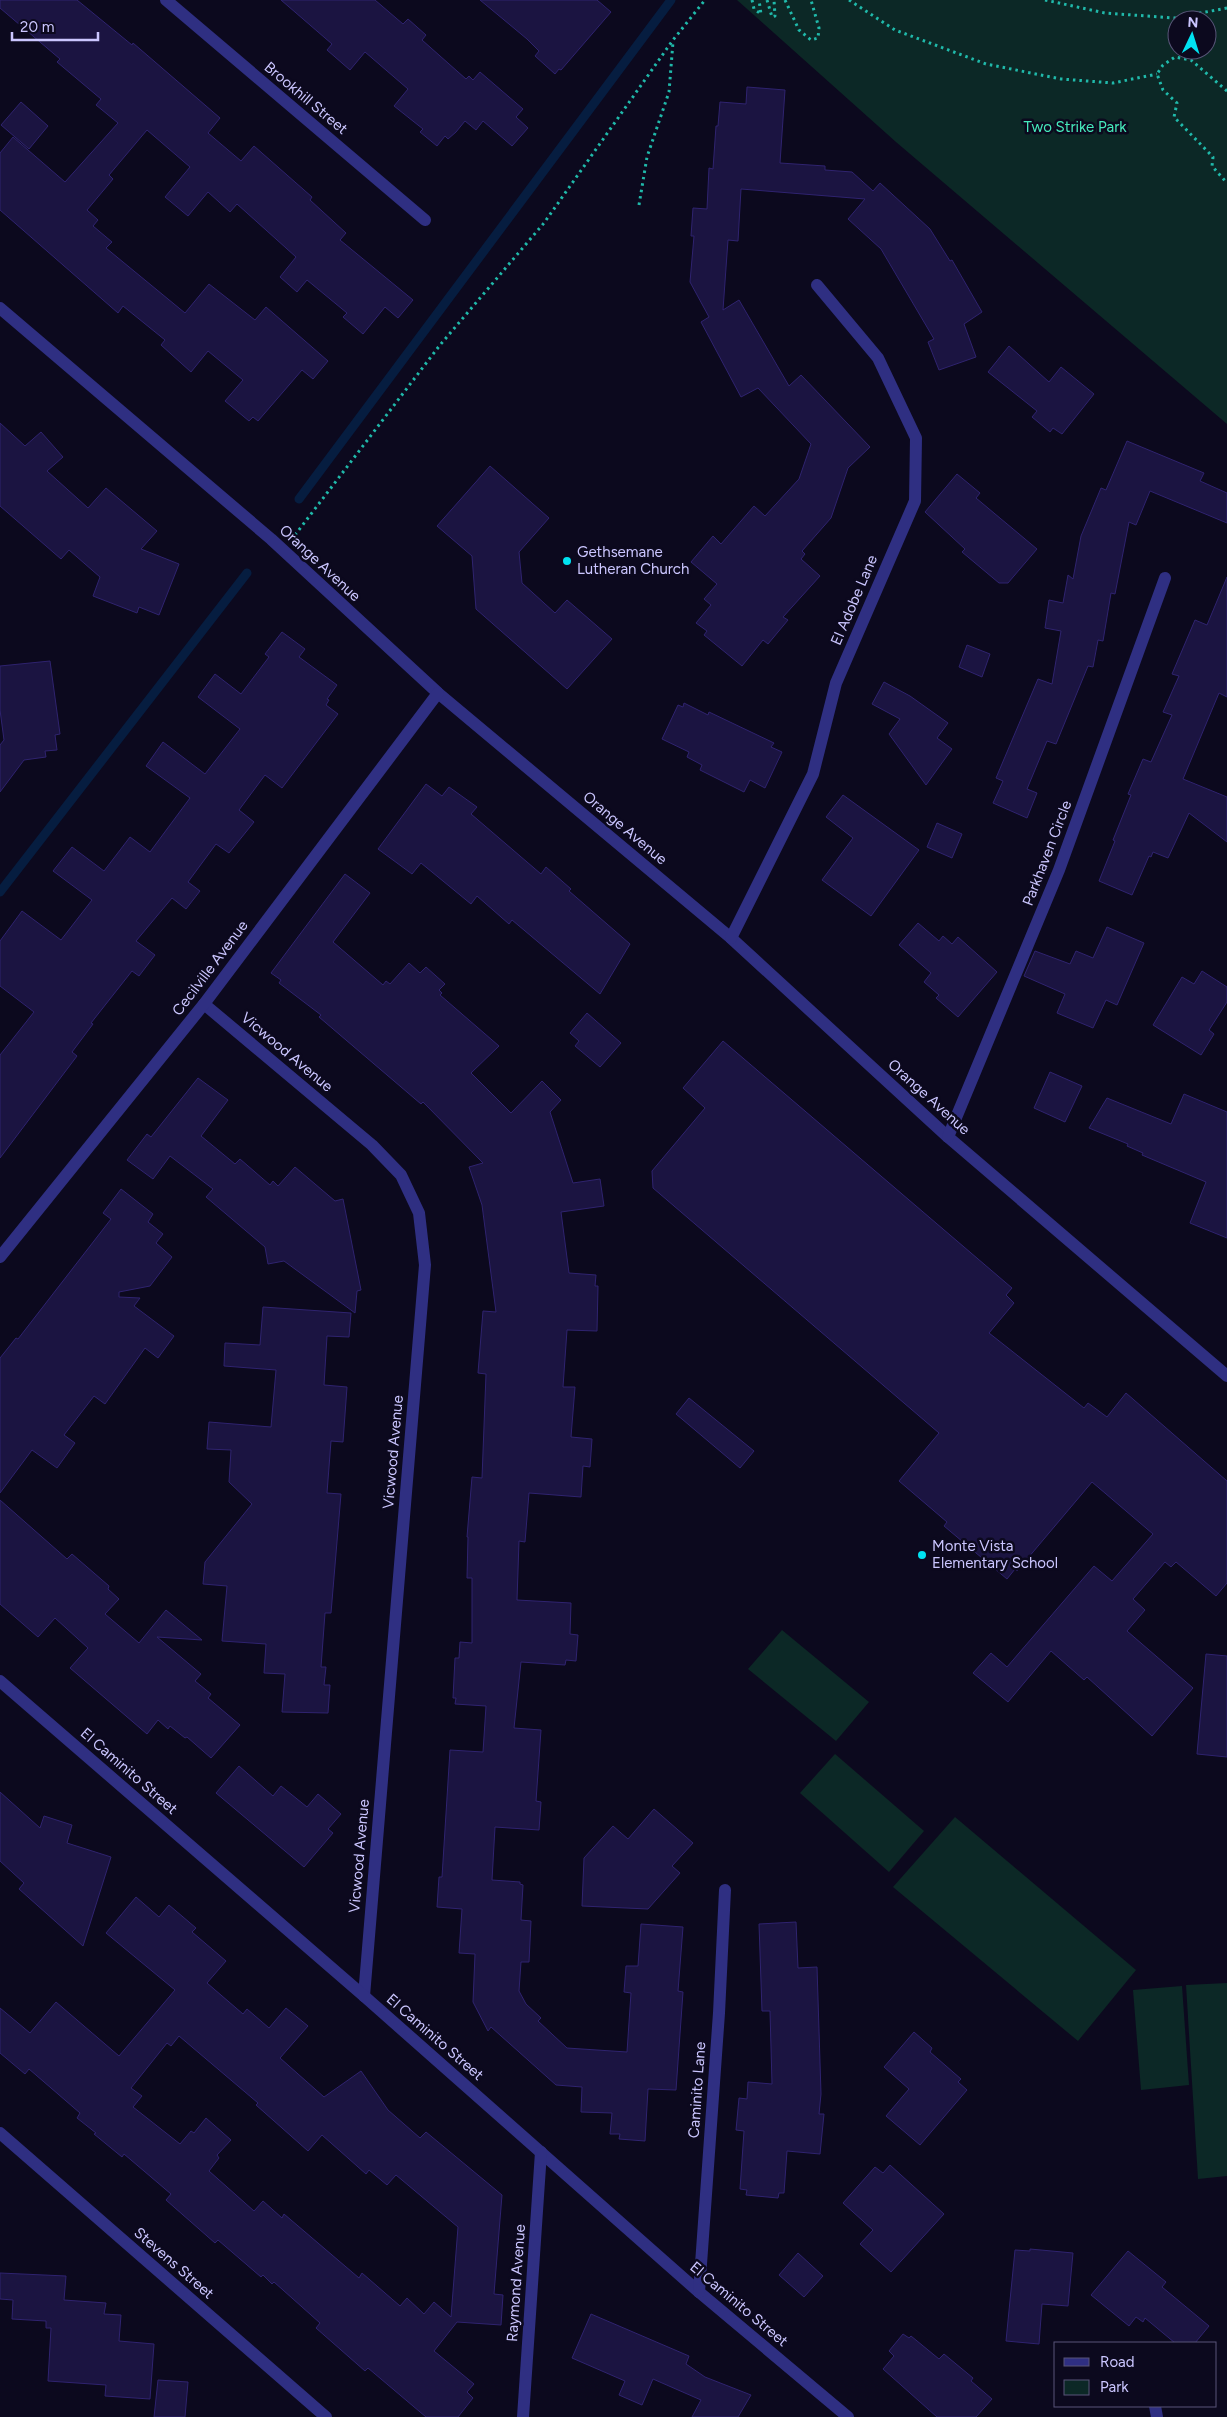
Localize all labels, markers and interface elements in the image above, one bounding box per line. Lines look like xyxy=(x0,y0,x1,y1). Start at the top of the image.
scale bar xyxy=(12,10,99,42)
north arrow xyxy=(1167,10,1217,60)
text: N xyxy=(1187,14,1199,31)
text: 20 m xyxy=(20,18,54,36)
street label: Brookhill Street xyxy=(261,58,352,138)
park label: Two Strike Park xyxy=(1023,118,1127,136)
street label: Orange Avenue xyxy=(276,521,364,605)
place label: Gethsemane Lutheran Church xyxy=(577,543,689,578)
street label: El Adobe Lane xyxy=(827,552,881,648)
marker: Gethsemane Lutheran Church xyxy=(561,555,573,567)
street label: Orange Avenue xyxy=(579,788,671,868)
street label: Parkhaven Circle xyxy=(1019,798,1075,908)
street label: Cecilville Avenue xyxy=(168,917,252,1019)
street label: Vicwood Avenue xyxy=(238,1008,336,1096)
street label: Orange Avenue xyxy=(884,1055,974,1139)
street label: Vicwood Avenue xyxy=(379,1394,407,1510)
place label: Monte Vista Elementary School xyxy=(932,1537,1058,1572)
marker: Monte Vista Elementary School xyxy=(916,1549,928,1561)
street label: El Caminito Street xyxy=(77,1724,181,1818)
street label: Vicwood Avenue xyxy=(345,1798,373,1914)
street label: El Caminito Street xyxy=(383,1990,487,2084)
street label: Caminito Lane xyxy=(685,2041,709,2139)
street label: Stevens Street xyxy=(130,2223,218,2303)
street label: Raymond Avenue xyxy=(503,2224,529,2342)
street label: El Caminito Street xyxy=(686,2258,792,2350)
legend xyxy=(1054,2342,1217,2407)
text: Road xyxy=(1100,2353,1135,2371)
text: Park xyxy=(1100,2378,1129,2396)

